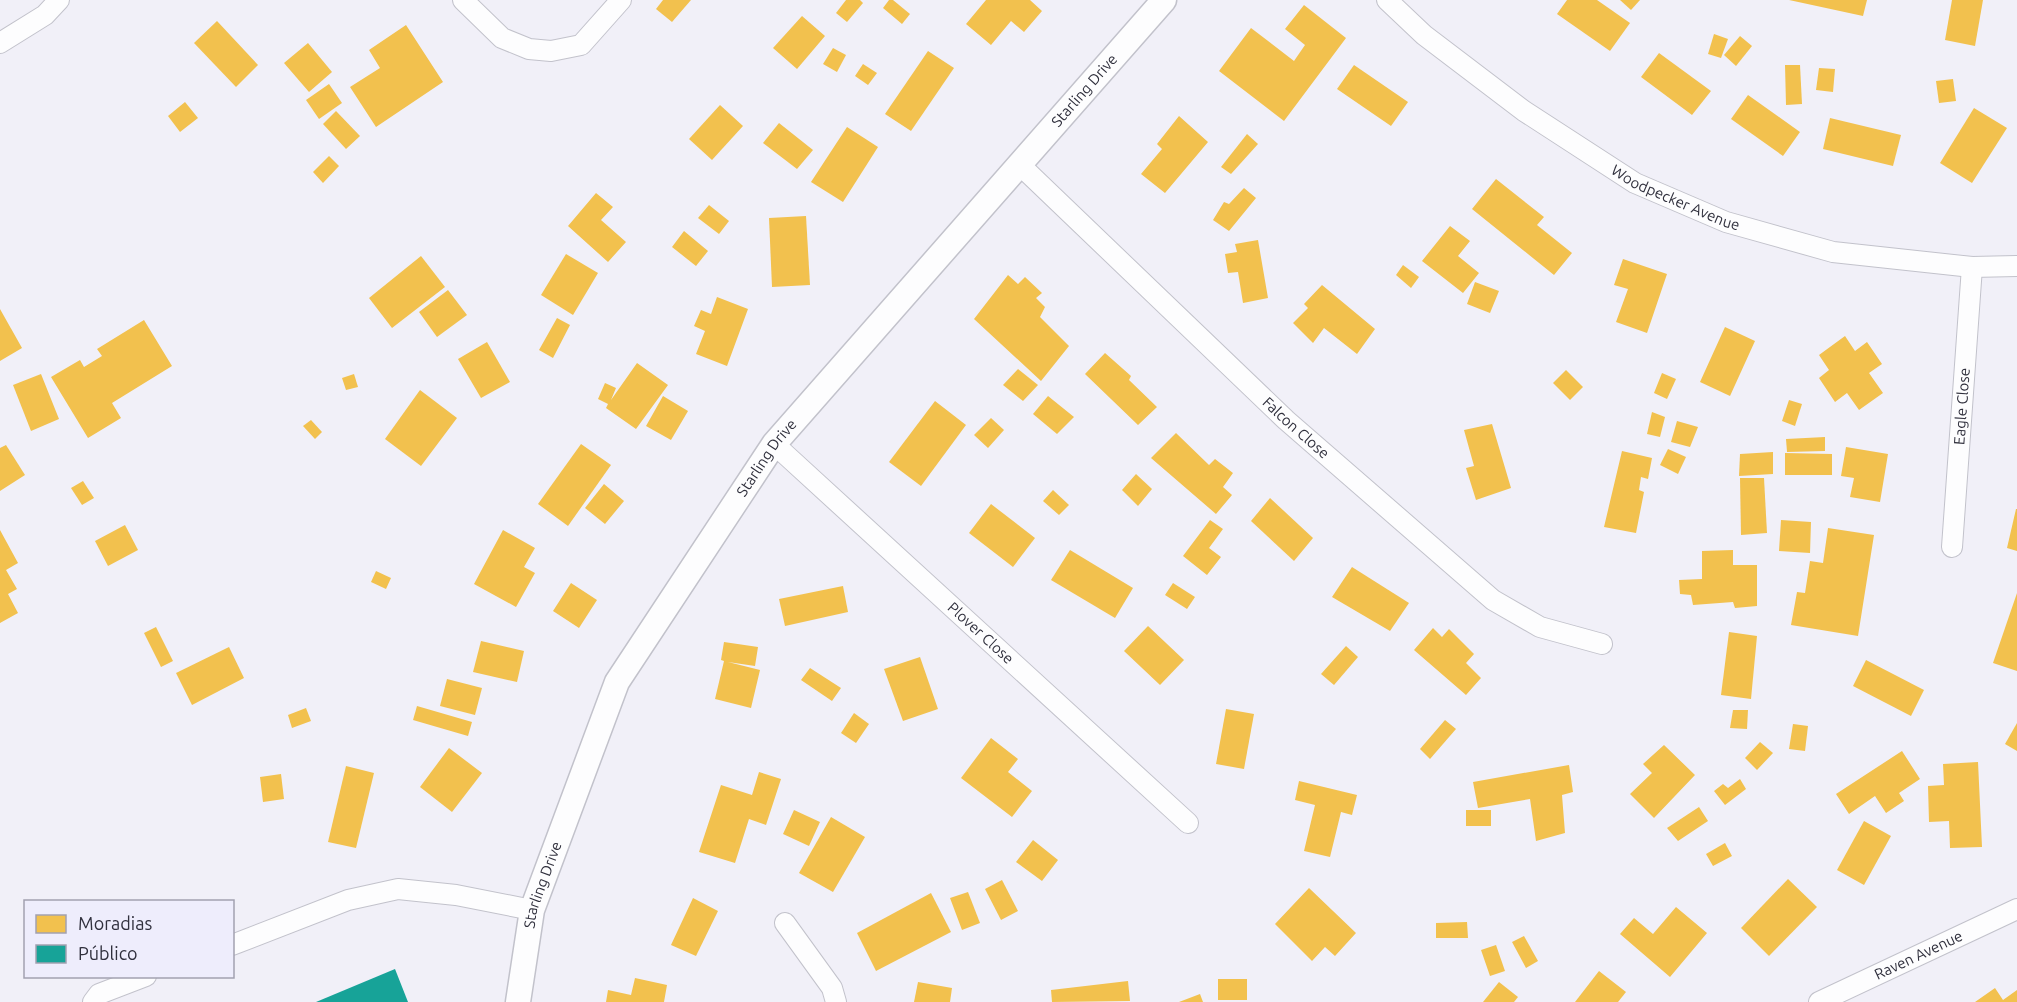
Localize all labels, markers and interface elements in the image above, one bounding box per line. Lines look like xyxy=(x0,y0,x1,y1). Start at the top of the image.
street label: Starling Drive xyxy=(1048,50,1120,130)
street label: Woodpecker Avenue xyxy=(1608,161,1742,233)
street label: Eagle Close xyxy=(1950,367,1973,445)
street label: Falcon Close xyxy=(1259,393,1333,462)
street label: Starling Drive xyxy=(733,416,800,499)
street label: Plover Close xyxy=(944,598,1017,667)
street label: Starling Drive xyxy=(520,839,565,929)
legend xyxy=(24,900,234,978)
text: Moradias xyxy=(78,913,152,933)
street label: Raven Avenue xyxy=(1872,927,1965,983)
text: Público xyxy=(78,943,138,963)

